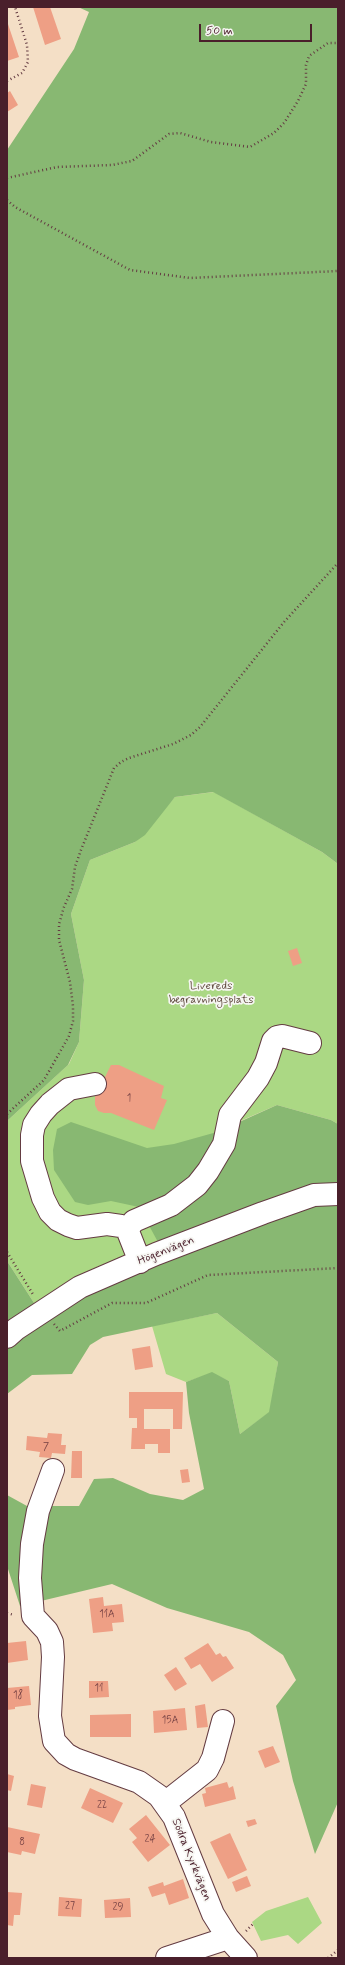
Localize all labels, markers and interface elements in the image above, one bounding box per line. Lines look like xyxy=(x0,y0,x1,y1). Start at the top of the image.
scale bar xyxy=(201,16,314,42)
text: 50 m xyxy=(206,23,233,39)
park label: Livereds begravningsplats xyxy=(169,979,253,1007)
house number: 1 xyxy=(127,1093,131,1105)
street label: Högenvägen xyxy=(136,1233,196,1269)
house number: 7 xyxy=(43,1442,49,1454)
house number: 11A xyxy=(99,1609,115,1621)
house number: 11 xyxy=(95,1683,103,1695)
house number: 18 xyxy=(13,1690,23,1702)
house number: 15A xyxy=(162,1715,178,1727)
house number: 22 xyxy=(97,1800,107,1812)
street label: Södra Kyrkvägen xyxy=(168,1817,214,1903)
house number: 24 xyxy=(145,1834,155,1846)
house number: 8 xyxy=(19,1837,25,1849)
house number: 27 xyxy=(65,1901,75,1913)
house number: 29 xyxy=(113,1902,123,1914)

